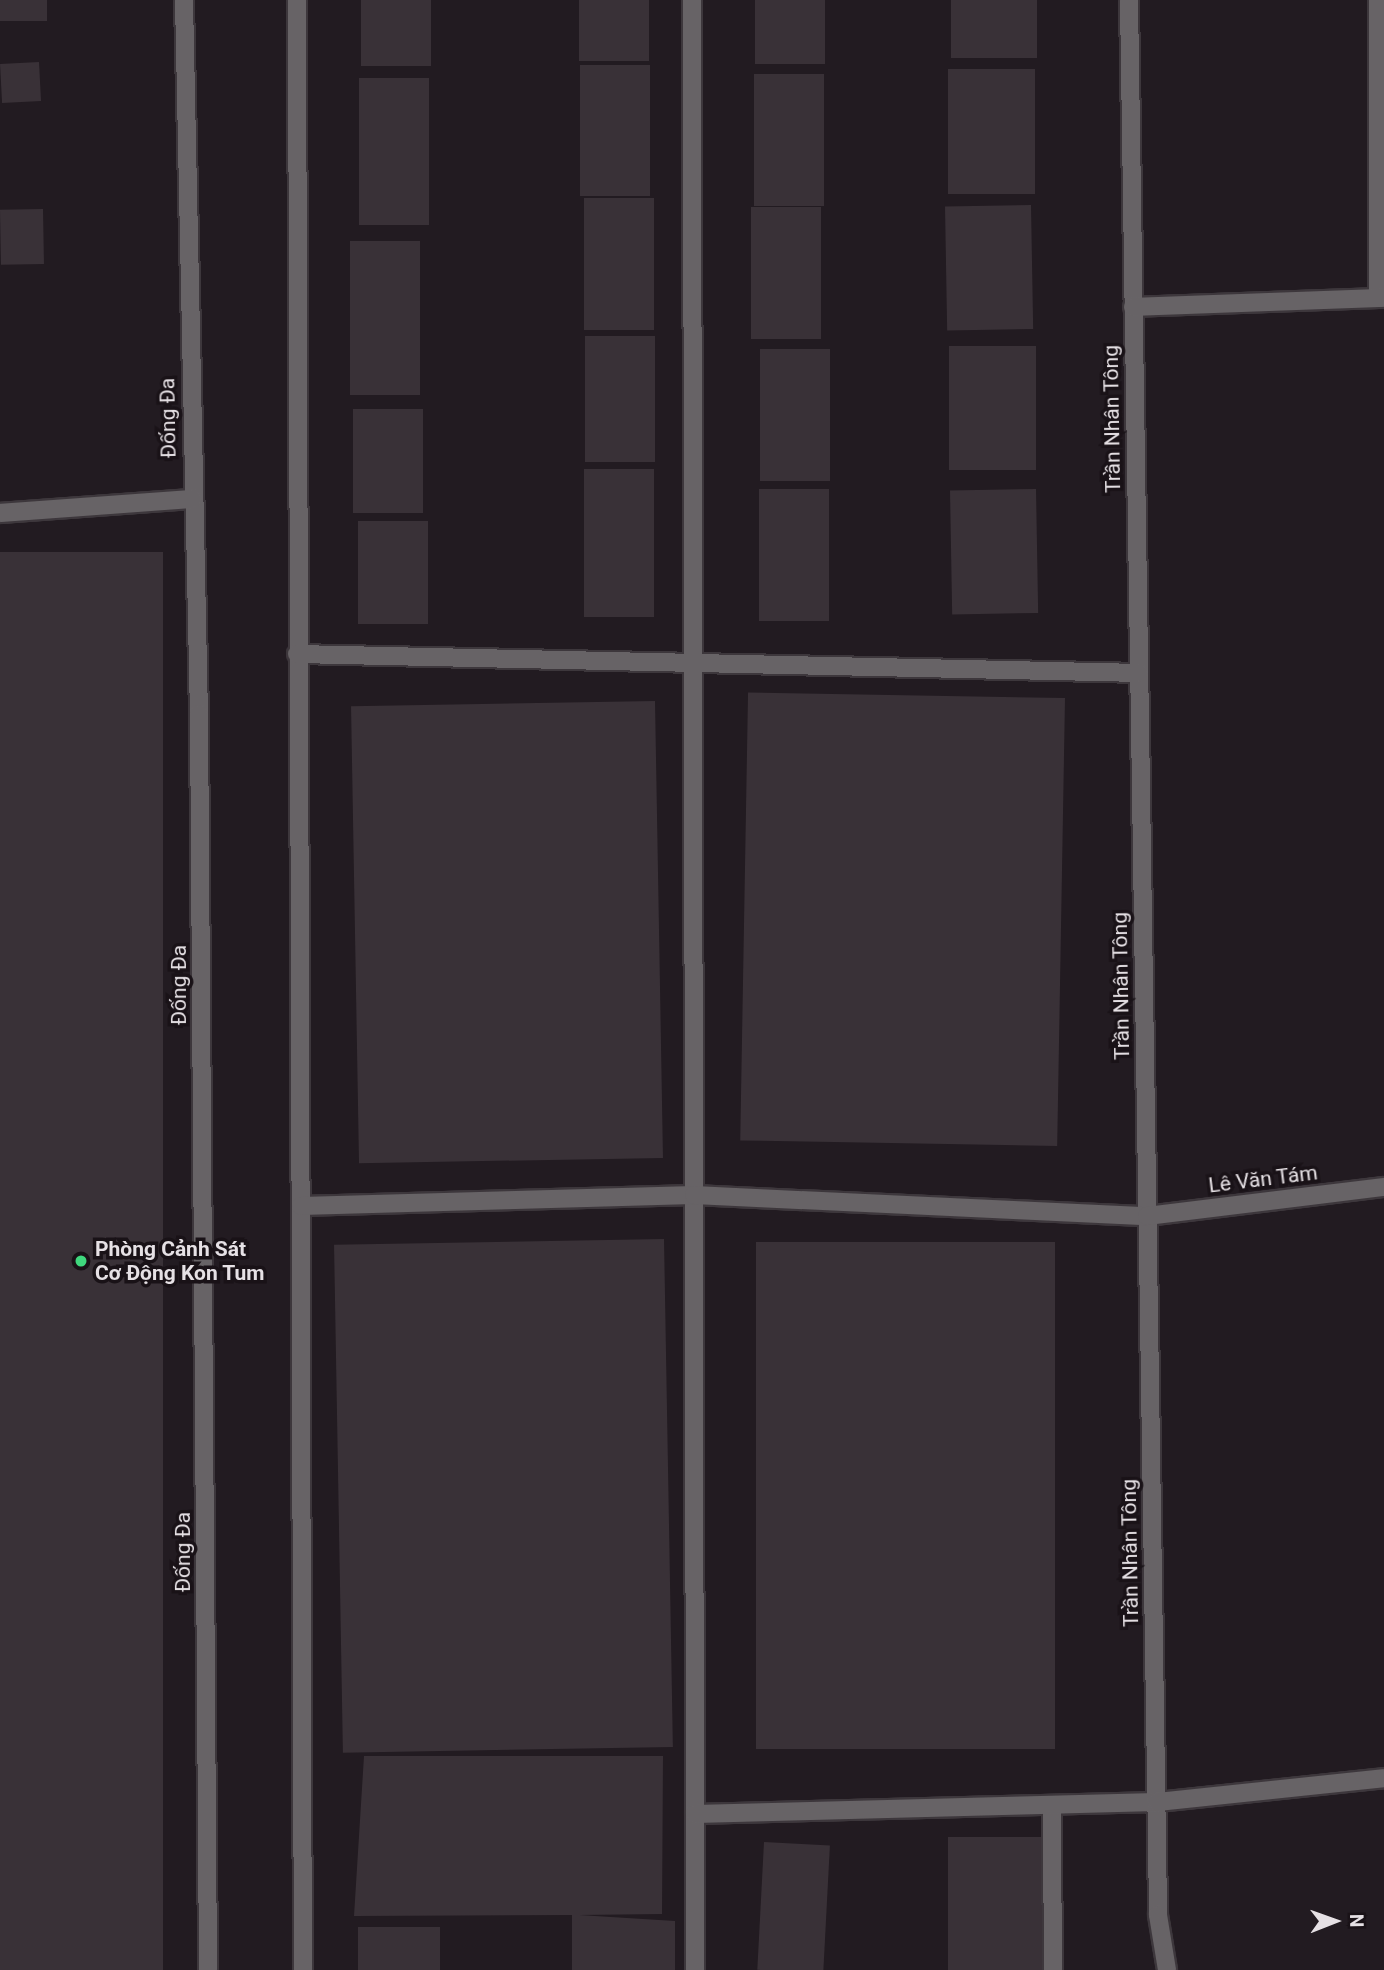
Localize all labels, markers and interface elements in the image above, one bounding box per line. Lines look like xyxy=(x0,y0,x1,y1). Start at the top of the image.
street label: Trần Nhân Tông xyxy=(1098,345,1126,493)
street label: Đống Đa xyxy=(155,378,181,458)
street label: Trần Nhân Tông xyxy=(1107,912,1135,1060)
street label: Đống Đa xyxy=(166,945,192,1025)
street label: Lê Văn Tám xyxy=(1207,1160,1319,1198)
place label: Phòng Cảnh Sát Cơ Động Kon Tum xyxy=(95,1236,265,1286)
marker: Phòng Cảnh Sát Cơ Động Kon Tum xyxy=(73,1253,89,1269)
street label: Trần Nhân Tông xyxy=(1116,1479,1144,1627)
street label: Đống Đa xyxy=(170,1512,196,1592)
north arrow xyxy=(1300,1886,1370,1956)
text: N xyxy=(1345,1914,1368,1928)

